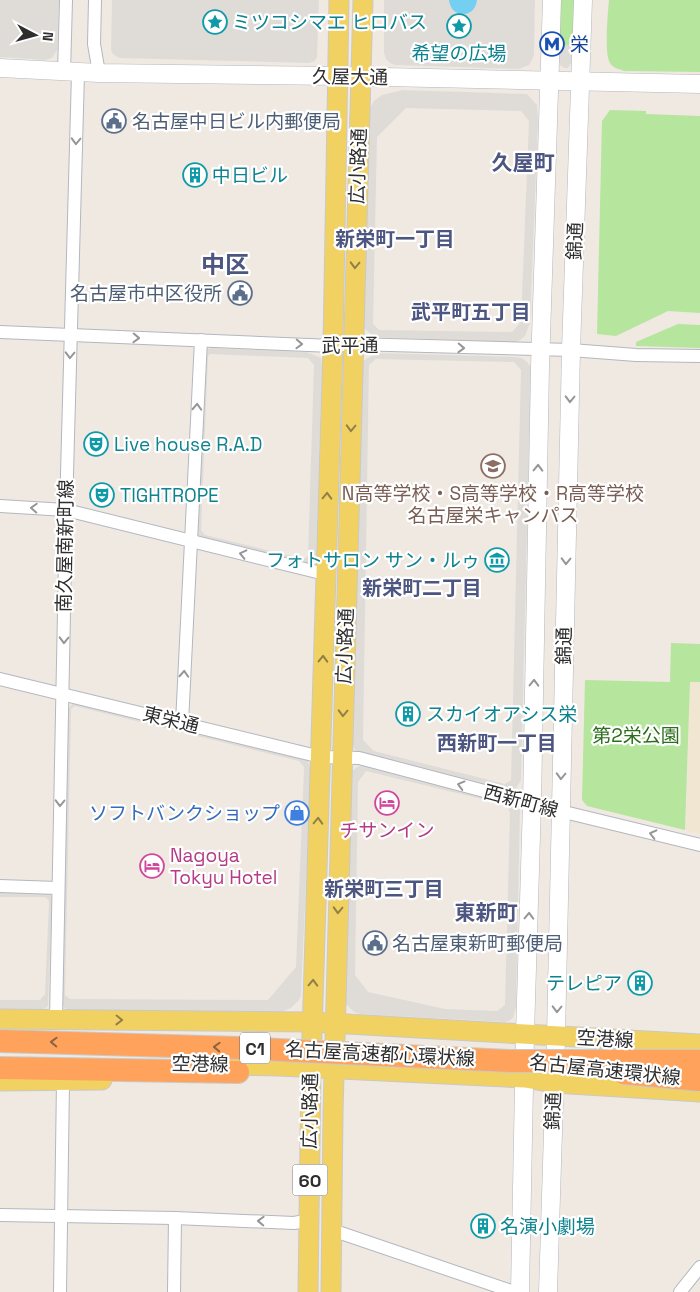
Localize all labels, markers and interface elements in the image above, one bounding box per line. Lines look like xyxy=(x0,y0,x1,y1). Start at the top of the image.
place icon: ミツコシマエ ヒロバス xyxy=(202,9,228,35)
north arrow xyxy=(10,10,60,60)
place label: ミツコシマエ ヒロバス xyxy=(232,10,427,35)
place icon: 希望の広場 xyxy=(446,13,472,39)
text: N xyxy=(38,31,57,42)
metro station icon: 栄 xyxy=(539,31,565,57)
place label: 栄 xyxy=(570,32,589,57)
place label: 希望の広場 xyxy=(411,41,507,66)
street label: 久屋大通 xyxy=(312,64,388,90)
public building icon: 名古屋中日ビル内郵便局 xyxy=(101,108,127,134)
place label: 名古屋中日ビル内郵便局 xyxy=(132,109,341,134)
street label: 広小路通 xyxy=(344,128,372,204)
one-way arrow xyxy=(71,137,81,145)
district label: 久屋町 xyxy=(492,149,555,176)
building icon: 中日ビル xyxy=(182,162,208,188)
place label: 中日ビル xyxy=(212,163,288,188)
street label: 錦通 xyxy=(562,222,588,260)
district label: 新栄町一丁目 xyxy=(335,226,455,252)
district label: 中区 xyxy=(201,249,249,280)
one-way arrow xyxy=(350,262,361,270)
public building icon: 名古屋市中区役所 xyxy=(227,280,253,306)
place label: 名古屋市中区役所 xyxy=(70,281,222,306)
district label: 武平町五丁目 xyxy=(411,299,531,325)
one-way arrow xyxy=(132,333,140,343)
street label: 武平通 xyxy=(321,333,379,358)
one-way arrow xyxy=(295,339,303,350)
one-way arrow xyxy=(457,342,465,353)
one-way arrow xyxy=(65,352,76,360)
one-way arrow xyxy=(565,396,575,403)
one-way arrow xyxy=(192,403,203,411)
one-way arrow xyxy=(346,424,356,432)
theatre icon: Live house R.A.D xyxy=(83,431,109,457)
place label: Live house R.A.D xyxy=(114,432,262,457)
school or university icon: N高等学校・S高等学校・R高等学校 名古屋栄キャンパス xyxy=(480,453,506,479)
one-way arrow xyxy=(533,464,543,472)
street label: 南久屋南新町線 xyxy=(51,479,79,613)
place label: N高等学校・S高等学校・R高等学校 名古屋栄キャンパス xyxy=(342,481,644,528)
theatre icon: TIGHTROPE xyxy=(89,482,115,508)
place label: TIGHTROPE xyxy=(120,483,219,508)
one-way arrow xyxy=(322,492,333,500)
one-way arrow xyxy=(30,502,38,513)
museum icon: フォトサロン サン・ルゥ xyxy=(484,547,510,573)
place label: フォトサロン サン・ルゥ xyxy=(266,548,480,573)
one-way arrow xyxy=(239,549,248,560)
one-way arrow xyxy=(561,558,572,566)
district label: 新栄町二丁目 xyxy=(362,575,482,601)
street label: 広小路通 xyxy=(331,608,359,684)
street label: 錦通 xyxy=(551,627,577,665)
one-way arrow xyxy=(58,637,69,645)
one-way arrow xyxy=(317,654,328,662)
one-way arrow xyxy=(179,670,190,678)
one-way arrow xyxy=(529,679,540,687)
street label: 東栄通 xyxy=(140,701,202,739)
building icon: スカイオアシス栄 xyxy=(395,701,421,727)
place label: スカイオアシス栄 xyxy=(426,702,577,727)
one-way arrow xyxy=(338,710,348,717)
park label: 第2栄公園 xyxy=(592,723,680,748)
district label: 西新町一丁目 xyxy=(437,730,557,756)
one-way arrow xyxy=(556,773,566,781)
street label: 西新町線 xyxy=(481,779,561,823)
one-way arrow xyxy=(457,780,466,791)
hotel icon: チサンイン xyxy=(374,790,400,816)
one-way arrow xyxy=(54,799,65,807)
shop icon: ソフトバンクショップ xyxy=(284,800,310,826)
place label: ソフトバンクショップ xyxy=(89,801,280,826)
one-way arrow xyxy=(313,817,324,825)
place label: チサンイン xyxy=(339,818,435,843)
one-way arrow xyxy=(648,829,657,840)
place label: Nagoya Tokyu Hotel xyxy=(170,843,278,890)
hotel icon: Nagoya Tokyu Hotel xyxy=(139,853,165,879)
district label: 新栄町三丁目 xyxy=(324,876,444,902)
district label: 東新町 xyxy=(455,899,518,926)
one-way arrow xyxy=(333,907,343,915)
one-way arrow xyxy=(523,911,534,919)
public building icon: 名古屋東新町郵便局 xyxy=(362,930,388,956)
place label: 名古屋東新町郵便局 xyxy=(392,931,563,956)
building icon: テレピア xyxy=(627,970,653,996)
place label: テレピア xyxy=(546,971,622,996)
one-way arrow xyxy=(308,979,318,987)
one-way arrow xyxy=(551,1005,562,1013)
one-way arrow xyxy=(115,1015,123,1025)
street label: 空港線 xyxy=(576,1025,634,1053)
road number: C1 xyxy=(240,1032,270,1064)
one-way arrow xyxy=(50,1036,58,1047)
street label: 名古屋高速都心環状線 xyxy=(284,1037,476,1071)
one-way arrow xyxy=(212,1042,220,1052)
street label: 名古屋高速環状線 xyxy=(528,1050,682,1090)
street label: 空港線 xyxy=(171,1051,229,1077)
street label: 広小路通 xyxy=(297,1073,323,1149)
street label: 錦通 xyxy=(540,1092,566,1130)
road number: 60 xyxy=(292,1164,328,1196)
building icon: 名演小劇場 xyxy=(470,1213,496,1239)
place label: 名演小劇場 xyxy=(500,1214,595,1239)
one-way arrow xyxy=(257,1216,265,1227)

